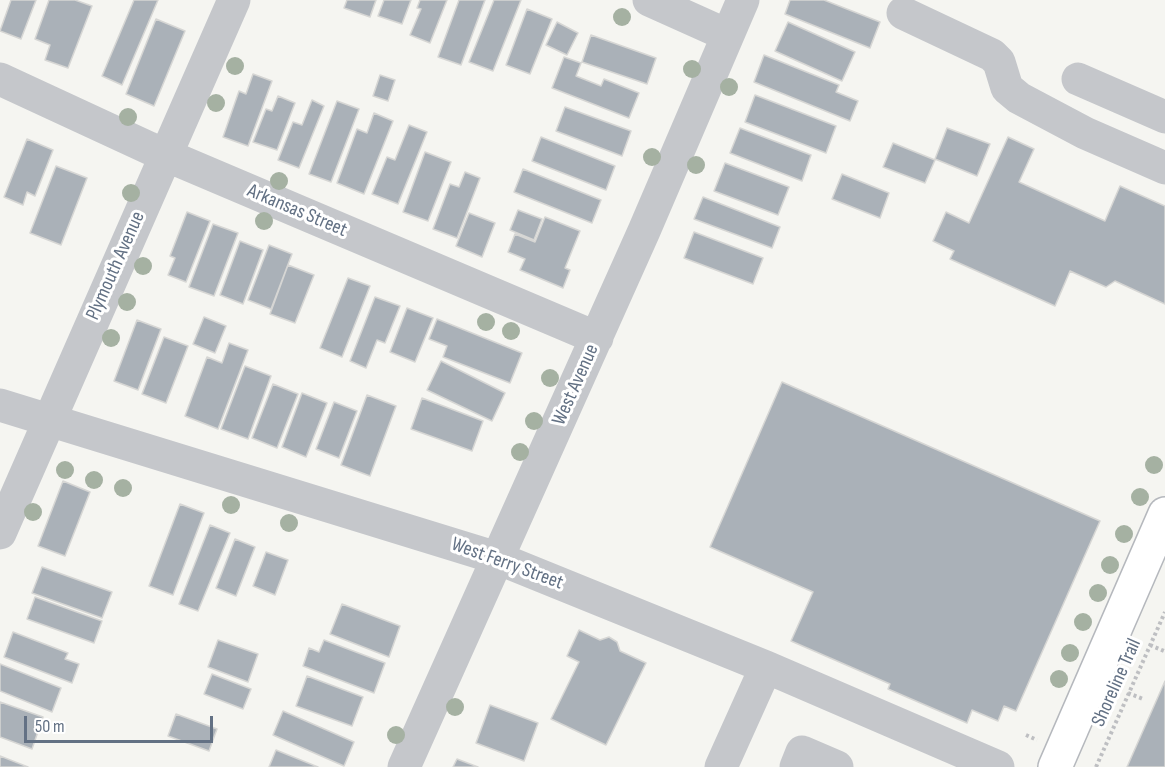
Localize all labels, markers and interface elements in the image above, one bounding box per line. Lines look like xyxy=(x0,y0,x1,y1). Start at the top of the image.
street label: Arkansas Street xyxy=(244,179,350,243)
street label: Plymouth Avenue xyxy=(81,208,151,324)
street label: West Avenue xyxy=(548,341,604,429)
street label: West Ferry Street xyxy=(448,533,566,595)
street label: Shoreline Trail xyxy=(1087,635,1147,731)
scale bar xyxy=(27,704,216,742)
text: 50 m xyxy=(35,716,65,737)

